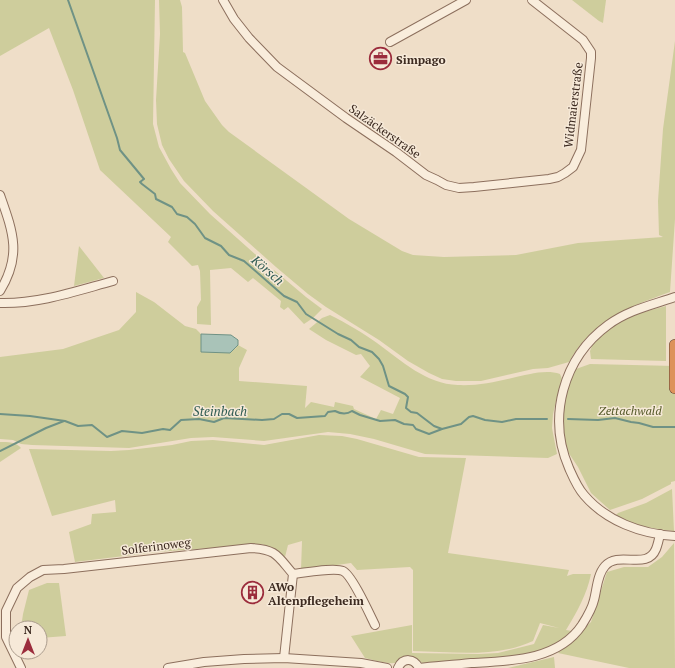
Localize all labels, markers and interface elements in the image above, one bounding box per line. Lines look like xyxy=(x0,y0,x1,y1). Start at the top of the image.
office icon: Simpago xyxy=(367,46,393,72)
place label: Simpago xyxy=(396,52,446,67)
street label: Widmaierstraße xyxy=(560,61,586,149)
street label: Salzäckerstraße xyxy=(346,101,424,161)
water label: Körsch xyxy=(247,250,288,289)
water label: Steinbach xyxy=(193,402,247,420)
park label: Zettachwald xyxy=(598,403,662,418)
street label: Solferinoweg xyxy=(121,534,192,558)
place label: AWo Altenpflegeheim xyxy=(268,579,364,608)
building icon: AWo Altenpflegeheim xyxy=(239,580,265,606)
north arrow xyxy=(8,620,48,660)
text: N xyxy=(24,623,33,637)

